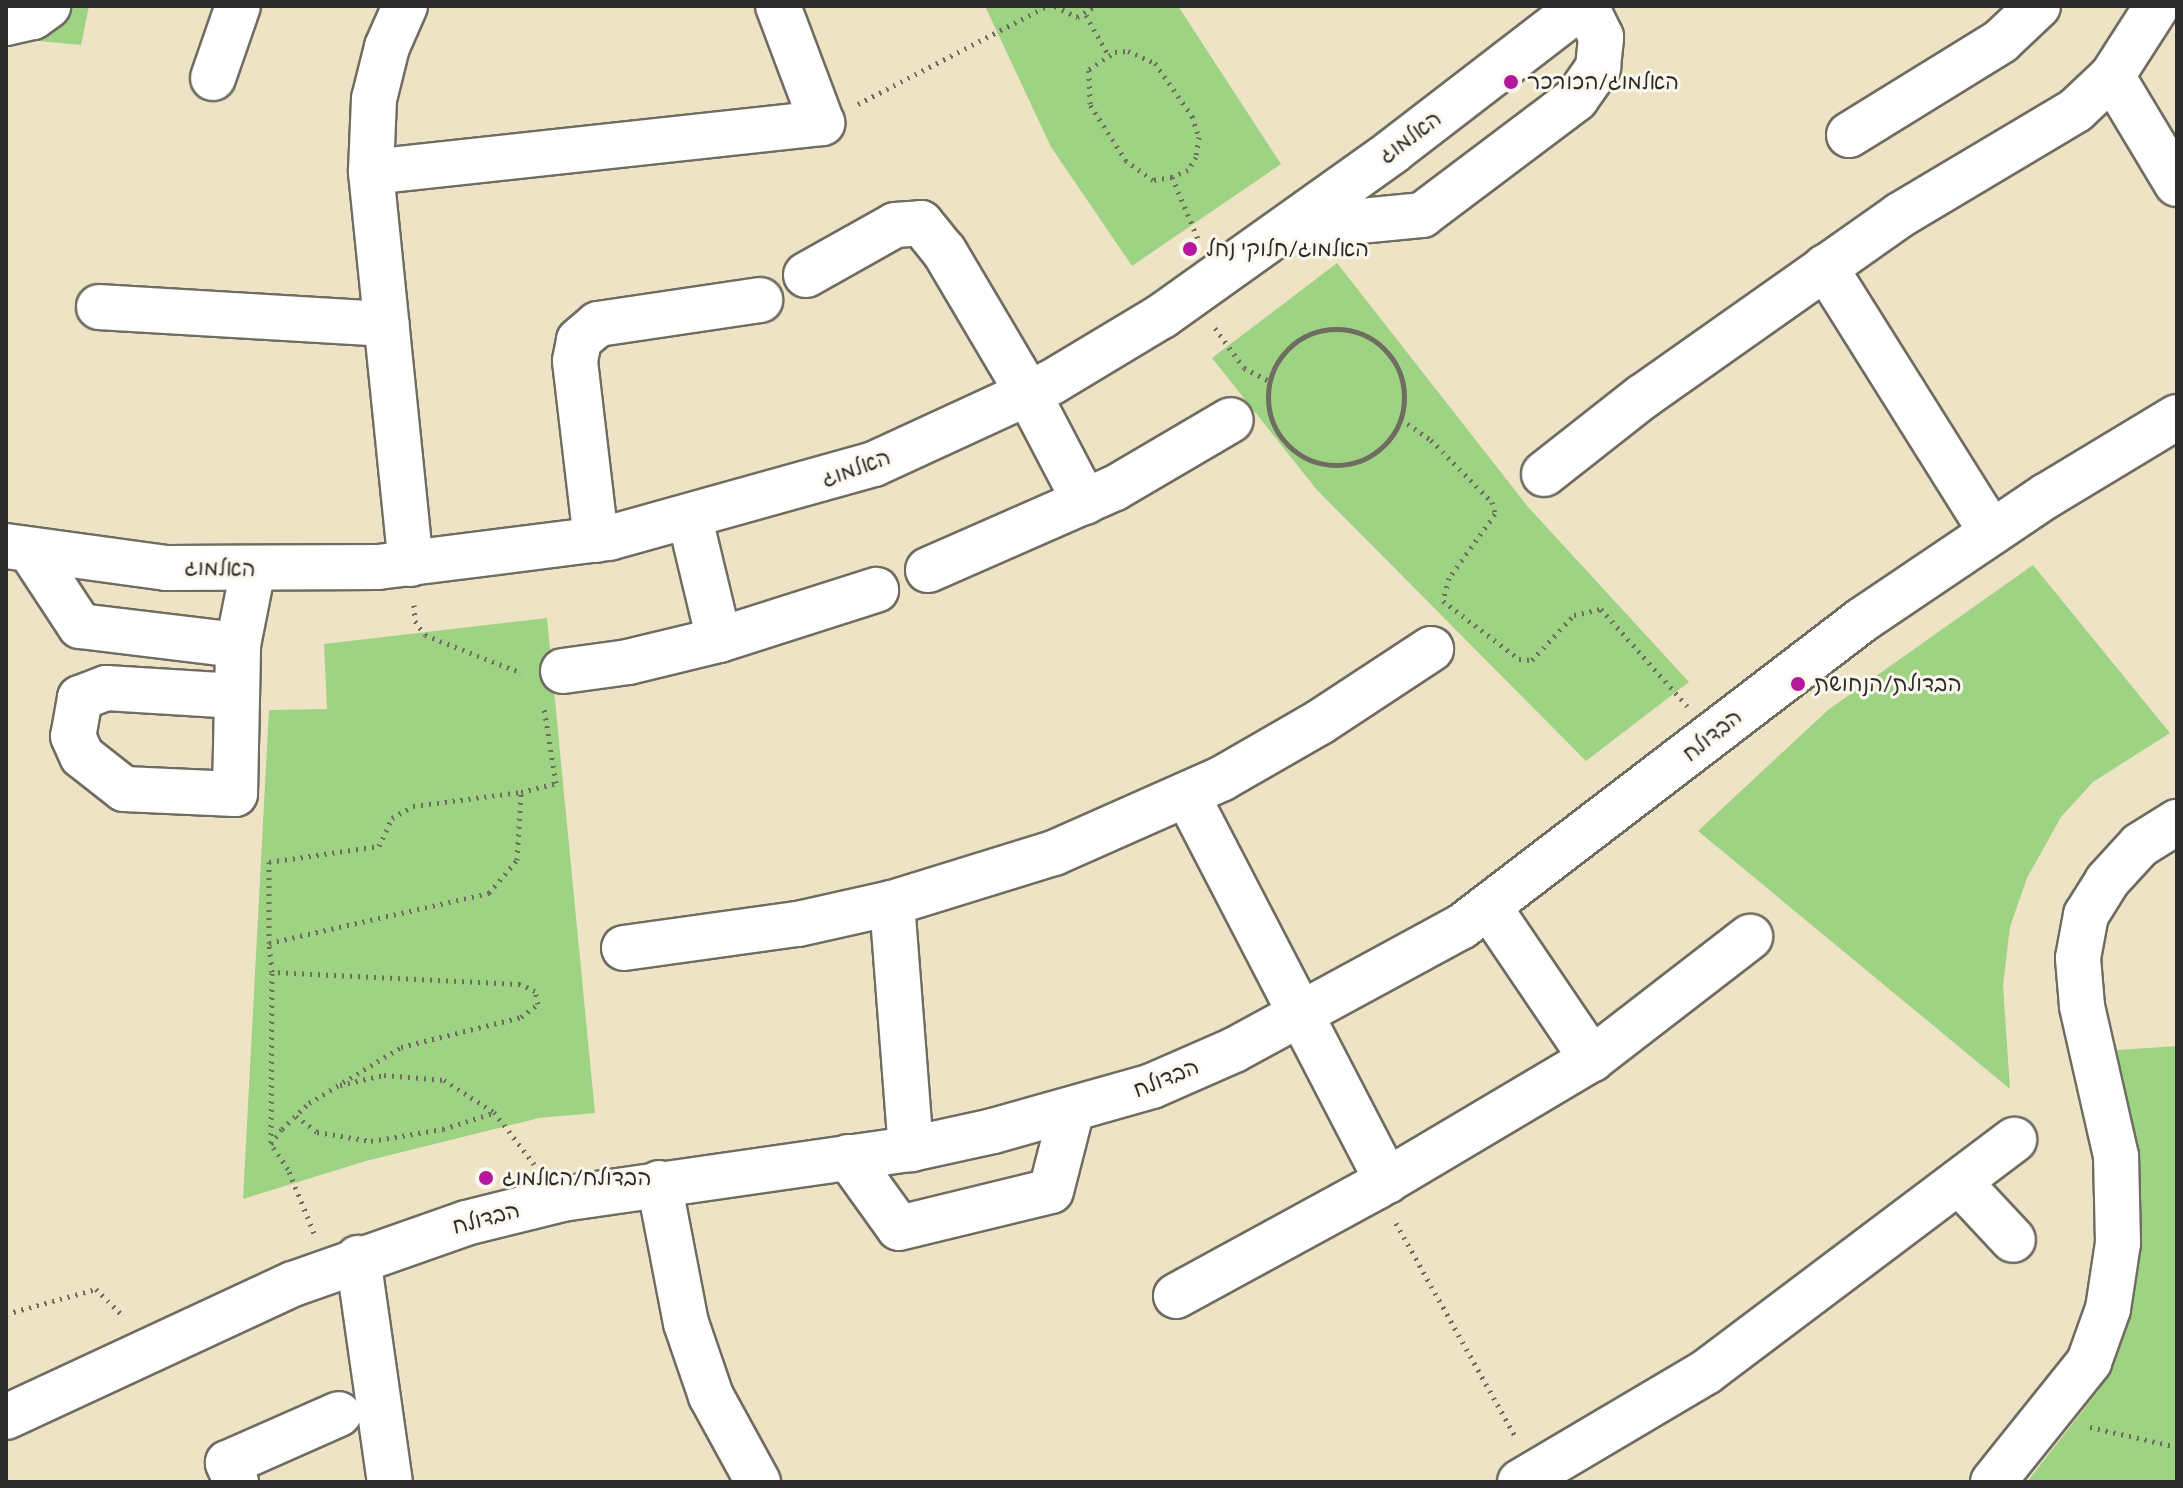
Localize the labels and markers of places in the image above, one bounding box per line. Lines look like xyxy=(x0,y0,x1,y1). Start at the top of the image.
place label: האלמוג/הכורכר xyxy=(1527,69,1679,95)
marker: האלמוג/הכורכר xyxy=(1502,73,1520,91)
place label: האלמוג/חלוקי נחל xyxy=(1206,236,1369,262)
marker: האלמוג/חלוקי נחל xyxy=(1181,240,1199,258)
place label: הבדולת/הנחושת xyxy=(1814,671,1962,697)
marker: הבדולת/הנחושת xyxy=(1789,675,1807,693)
place label: הבדולח/האלמוג xyxy=(502,1165,652,1191)
marker: הבדולח/האלמוג xyxy=(477,1169,495,1187)

